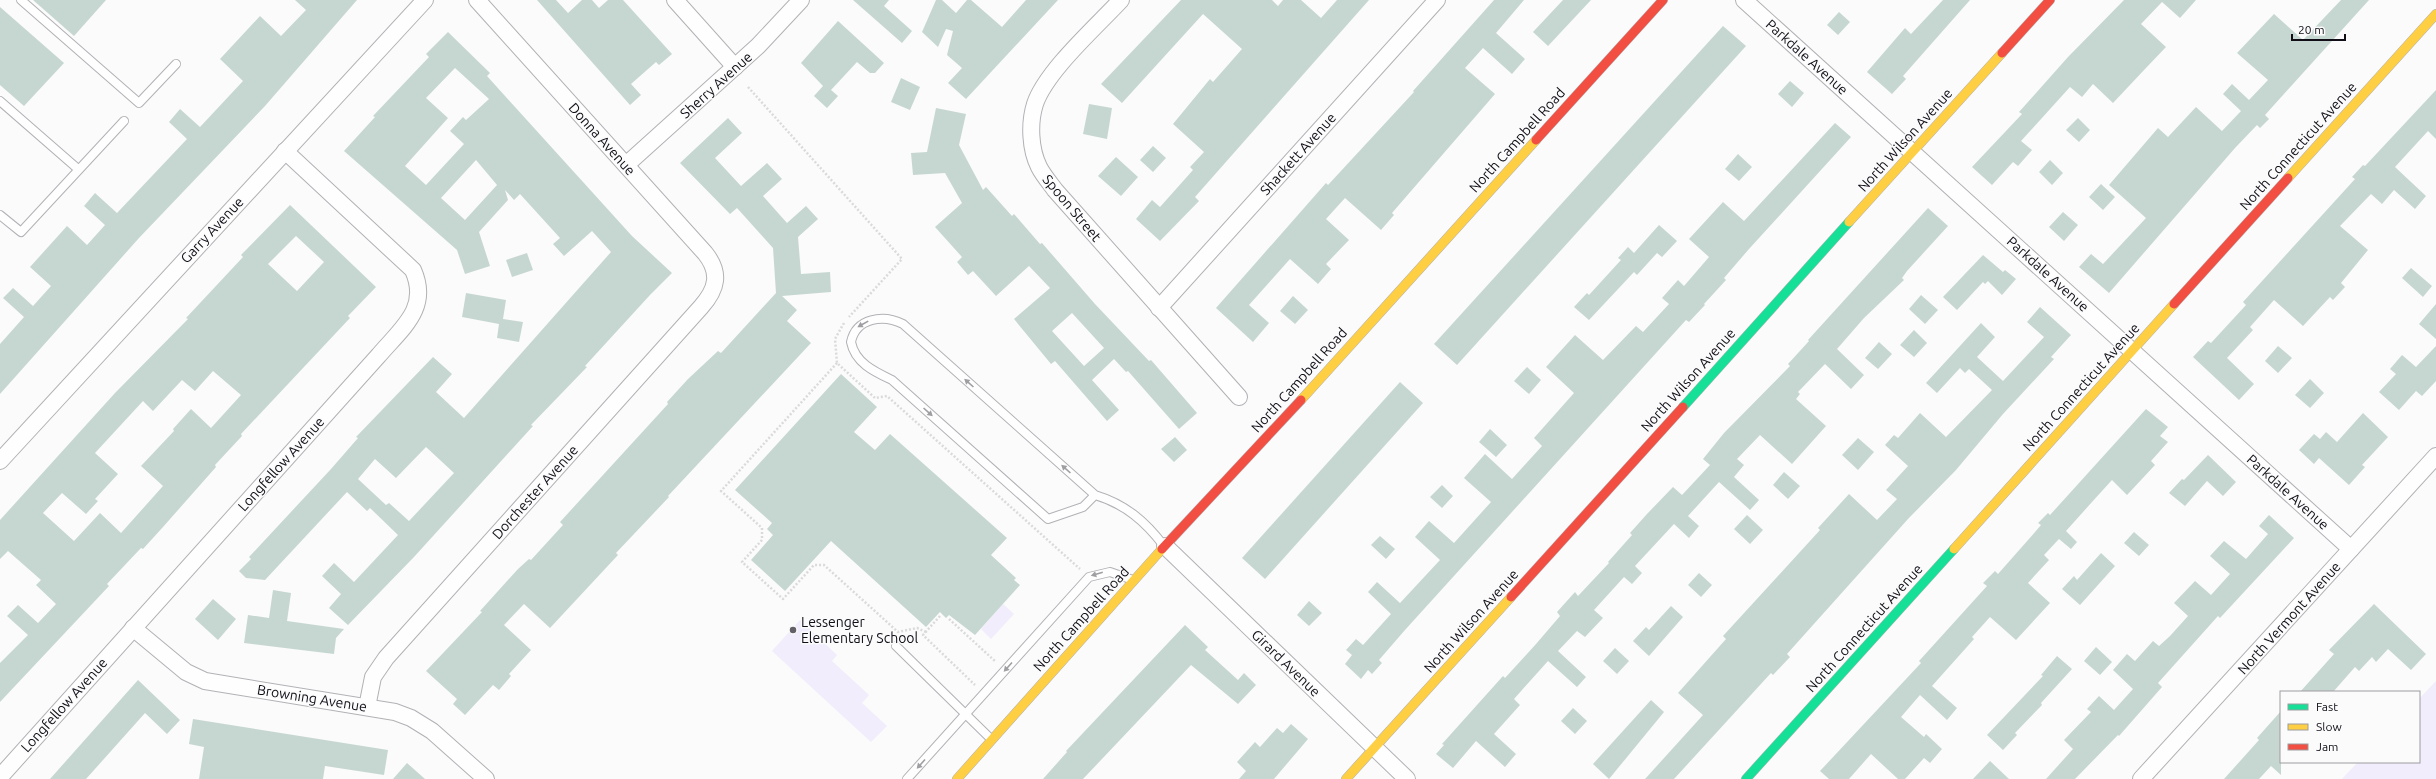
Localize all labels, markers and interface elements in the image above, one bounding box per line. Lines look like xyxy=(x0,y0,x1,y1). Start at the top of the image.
street label: Parkdale Avenue xyxy=(1763,16,1851,98)
scale bar xyxy=(2292,16,2345,42)
text: 20 m xyxy=(2298,23,2325,36)
street label: Sherry Avenue xyxy=(677,49,755,121)
street label: North Connecticut Avenue xyxy=(2236,79,2360,213)
street label: North Campbell Road xyxy=(1466,84,1568,196)
street label: North Wilson Avenue xyxy=(1855,85,1955,195)
street label: Donna Avenue xyxy=(565,100,639,178)
street label: Shackett Avenue xyxy=(1257,110,1339,198)
street label: Spoon Street xyxy=(1039,171,1105,245)
street label: Garry Avenue xyxy=(177,194,247,266)
street label: Parkdale Avenue xyxy=(2004,233,2092,315)
street label: North Connecticut Avenue xyxy=(2019,320,2143,454)
one-way arrow xyxy=(858,321,869,327)
street label: North Campbell Road xyxy=(1248,324,1350,436)
street label: North Wilson Avenue xyxy=(1638,325,1738,435)
one-way arrow xyxy=(964,379,973,388)
one-way arrow xyxy=(923,407,933,417)
street label: Longfellow Avenue xyxy=(235,414,327,514)
street label: Dorchester Avenue xyxy=(489,442,581,542)
street label: Parkdale Avenue xyxy=(2244,451,2332,533)
one-way arrow xyxy=(1061,465,1071,474)
street label: North Vermont Avenue xyxy=(2234,558,2344,678)
street label: North Connecticut Avenue xyxy=(1802,561,1926,695)
street label: North Campbell Road xyxy=(1030,563,1132,675)
street label: North Wilson Avenue xyxy=(1421,566,1521,676)
one-way arrow xyxy=(1091,571,1103,577)
place label: Lessenger Elementary School xyxy=(801,614,919,646)
marker: Lessenger Elementary School xyxy=(788,625,798,635)
street label: Girard Avenue xyxy=(1248,626,1324,700)
street label: Longfellow Avenue xyxy=(18,655,110,755)
one-way arrow xyxy=(1003,662,1012,673)
street label: Browning Avenue xyxy=(256,681,368,715)
legend xyxy=(2280,691,2420,763)
text: Fast xyxy=(2316,700,2338,713)
text: Slow xyxy=(2316,720,2342,733)
text: Jam xyxy=(2316,740,2338,753)
one-way arrow xyxy=(916,759,925,769)

